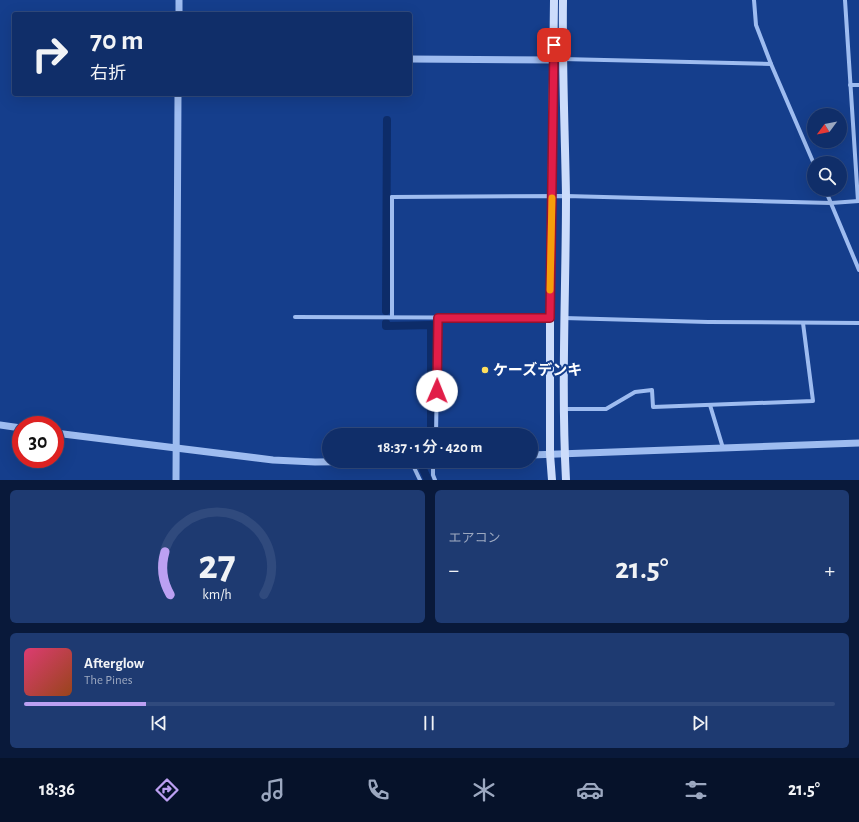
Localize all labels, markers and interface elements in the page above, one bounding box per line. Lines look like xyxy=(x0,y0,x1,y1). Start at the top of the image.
text: 70 m xyxy=(90,27,144,55)
icon: right xyxy=(24,28,76,80)
pin xyxy=(537,28,571,62)
icon: arrive xyxy=(543,34,565,56)
text: 右折 xyxy=(90,65,126,83)
north arrow xyxy=(807,108,847,148)
map controls xyxy=(807,108,847,196)
button: search xyxy=(807,156,847,196)
place label: ケーズデンキ xyxy=(493,361,582,378)
marker: ケーズデンキ xyxy=(480,365,490,375)
position arrow xyxy=(416,370,458,412)
speed limit sign: 30 xyxy=(12,416,64,468)
text: 18:37 · 1 分 · 420 m xyxy=(378,440,482,455)
text: エアコン xyxy=(449,532,501,545)
text: 27 xyxy=(198,544,236,585)
text: 21.5° xyxy=(615,554,669,584)
text: − xyxy=(449,559,459,581)
text: + xyxy=(824,559,835,581)
text: km/h xyxy=(203,587,232,601)
text: Afterglow xyxy=(84,656,144,671)
text: The Pines xyxy=(84,674,133,687)
icon: previous xyxy=(148,712,170,734)
icon: pause xyxy=(418,712,440,734)
icon: next xyxy=(689,712,711,734)
icon: directions xyxy=(153,776,181,804)
icon: music xyxy=(259,776,287,804)
icon: phone xyxy=(364,776,392,804)
icon: climate xyxy=(470,776,498,804)
icon: car xyxy=(576,776,604,804)
icon: filters xyxy=(682,776,710,804)
text: 18:36 xyxy=(39,781,75,799)
text: 21.5° xyxy=(788,781,820,799)

